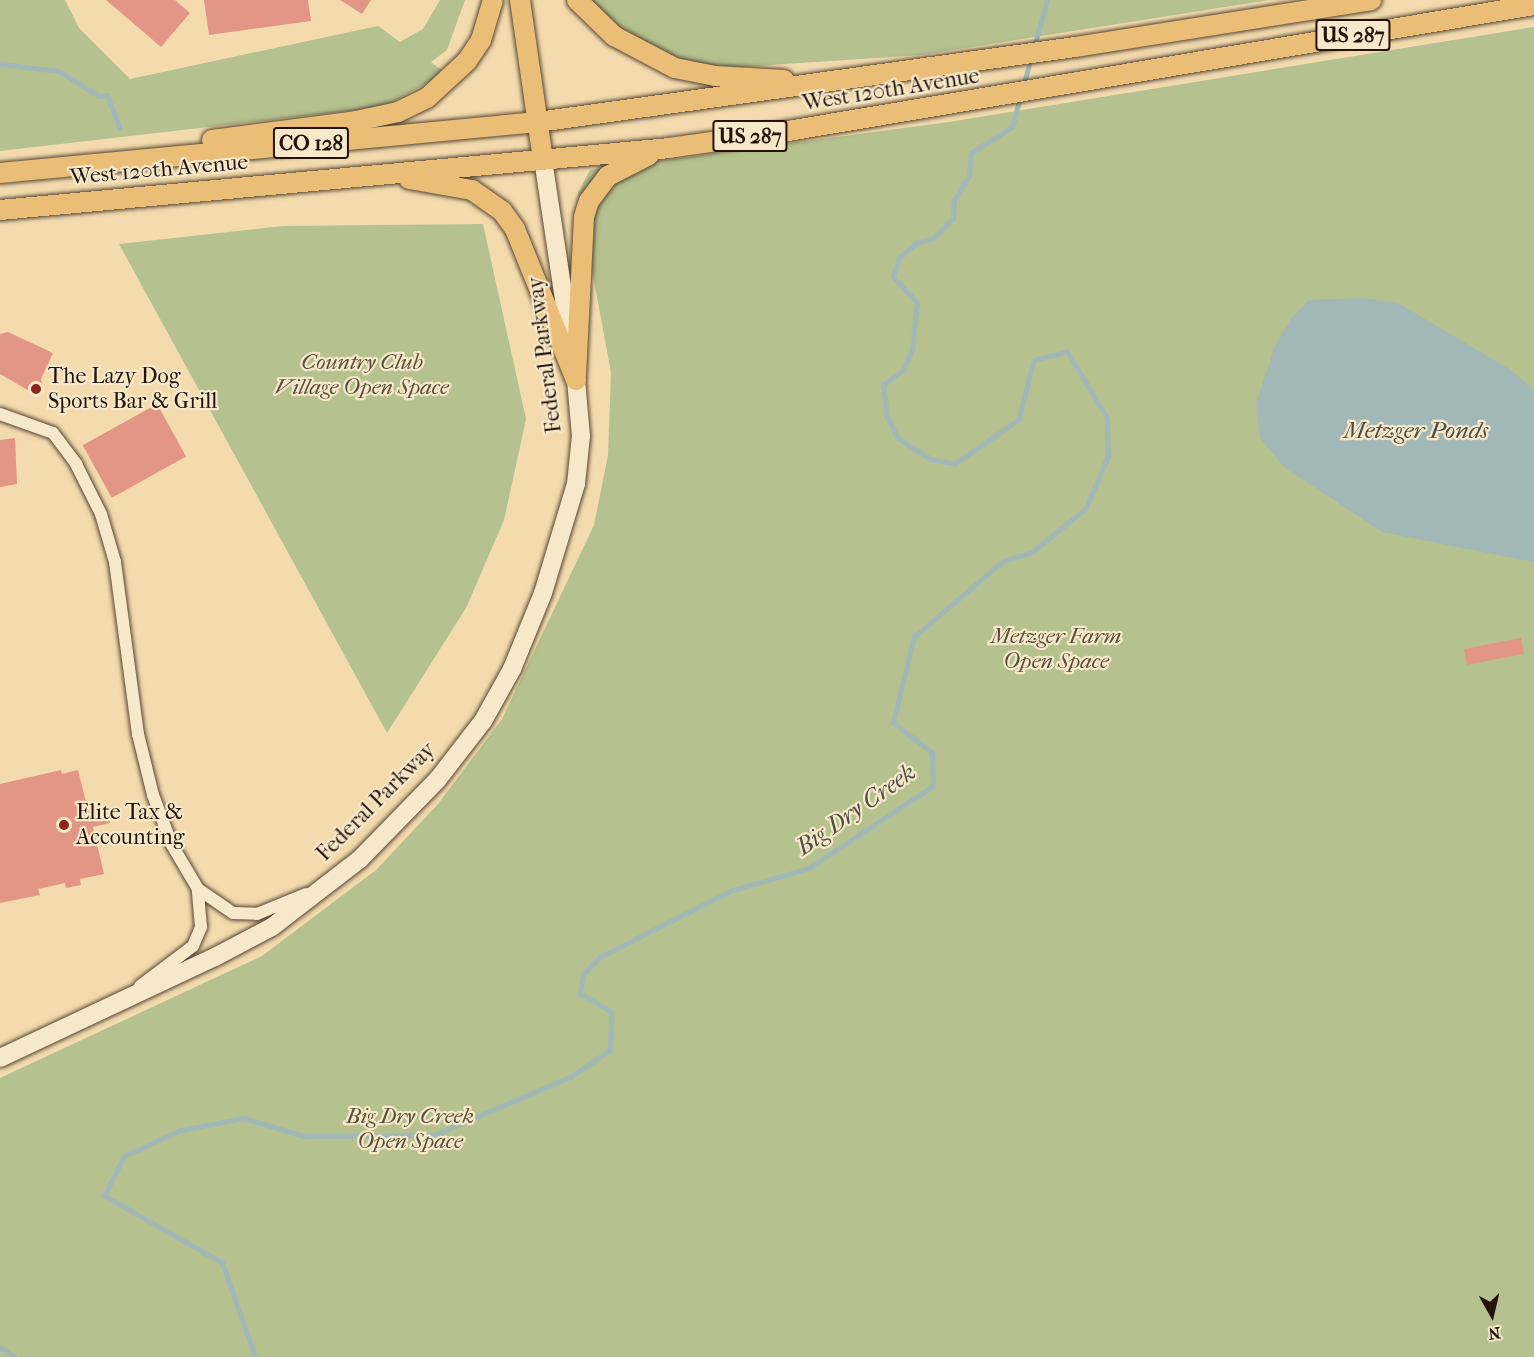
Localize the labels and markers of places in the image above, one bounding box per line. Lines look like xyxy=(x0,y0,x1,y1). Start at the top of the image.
place label: The Lazy Dog Sports Bar & Grill xyxy=(48,363,217,414)
marker: The Lazy Dog Sports Bar & Grill xyxy=(29,382,43,396)
place label: Elite Tax & Accounting xyxy=(76,799,185,850)
marker: Elite Tax & Accounting xyxy=(57,818,71,832)

